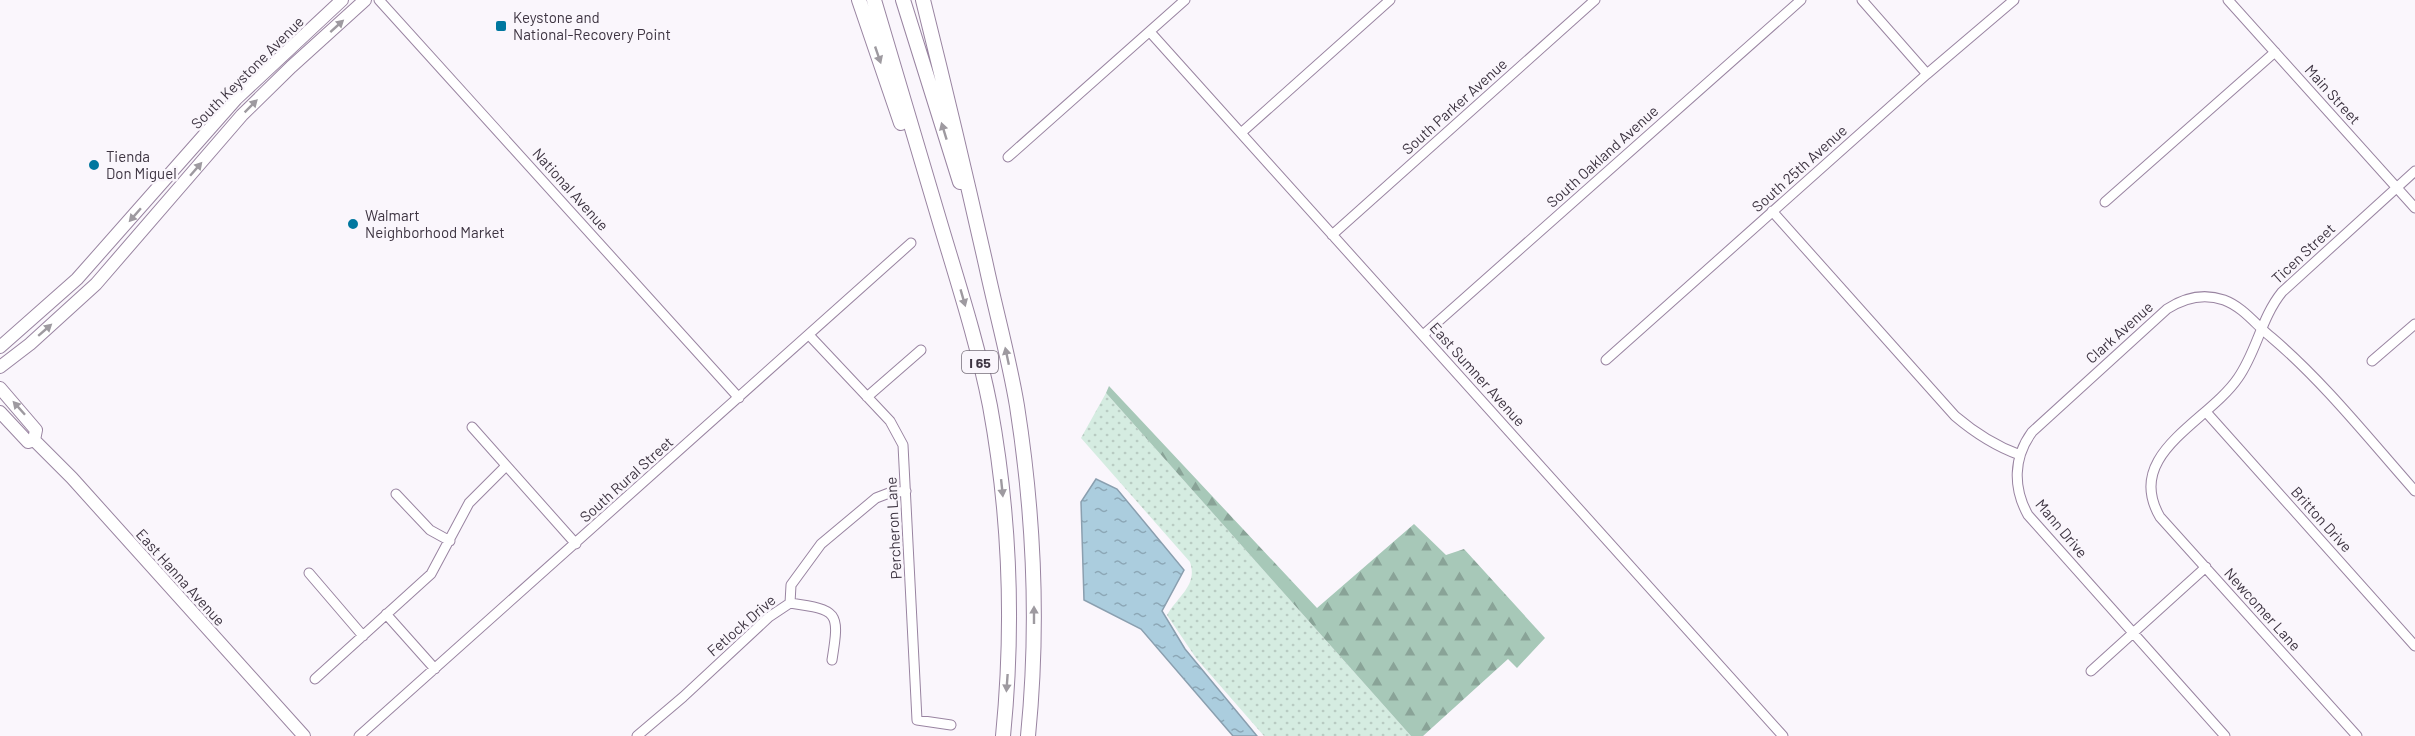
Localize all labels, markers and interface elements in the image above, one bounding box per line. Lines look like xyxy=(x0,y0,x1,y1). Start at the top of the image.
place label: Keystone and National-Recovery Point xyxy=(513,8,671,43)
street label: South Keystone Avenue xyxy=(187,12,307,132)
marker: Keystone and National-Recovery Point xyxy=(494,19,508,33)
one-way arrow xyxy=(329,20,344,33)
one-way arrow xyxy=(873,46,883,64)
street label: South Parker Avenue xyxy=(1398,54,1510,158)
street label: Main Street xyxy=(2301,60,2365,128)
one-way arrow xyxy=(244,99,259,113)
street label: South Oakland Avenue xyxy=(1543,101,1661,211)
street label: South 25th Avenue xyxy=(1748,121,1850,215)
one-way arrow xyxy=(939,122,948,140)
street label: National Avenue xyxy=(529,144,613,234)
place label: Tienda Don Miguel xyxy=(106,147,177,182)
marker: Tienda Don Miguel xyxy=(87,158,101,172)
one-way arrow xyxy=(189,162,202,177)
place label: Walmart Neighborhood Market xyxy=(365,206,505,241)
one-way arrow xyxy=(129,207,142,222)
marker: Walmart Neighborhood Market xyxy=(346,217,360,231)
street label: Ticen Street xyxy=(2268,219,2338,287)
one-way arrow xyxy=(959,289,968,307)
street label: Clark Avenue xyxy=(2082,297,2156,367)
street label: East Sumner Avenue xyxy=(1427,318,1529,430)
one-way arrow xyxy=(37,324,52,337)
one-way arrow xyxy=(1002,346,1011,365)
road number: I 65 xyxy=(962,351,998,373)
one-way arrow xyxy=(12,401,26,415)
street label: South Rural Street xyxy=(576,432,676,526)
street label: Percheron Lane xyxy=(881,476,905,580)
one-way arrow xyxy=(997,479,1007,498)
street label: Britton Drive xyxy=(2288,482,2356,556)
street label: Mann Drive xyxy=(2032,495,2092,561)
street label: East Hanna Avenue xyxy=(133,525,229,629)
street label: Newcomer Lane xyxy=(2221,564,2305,654)
street label: Fetlock Drive xyxy=(703,590,779,660)
one-way arrow xyxy=(1029,605,1039,624)
one-way arrow xyxy=(1003,673,1012,692)

